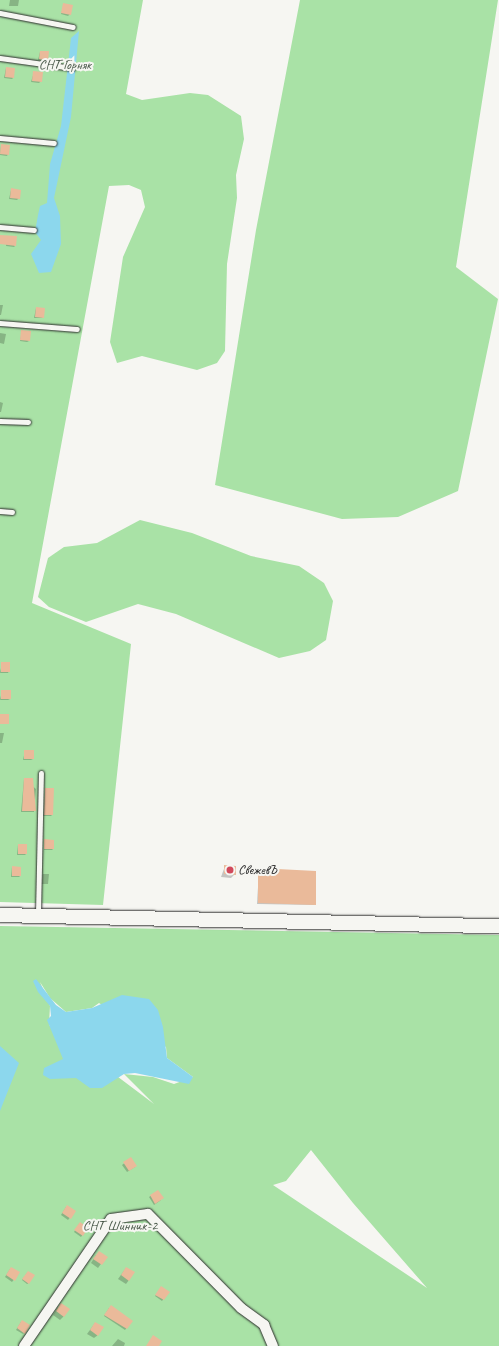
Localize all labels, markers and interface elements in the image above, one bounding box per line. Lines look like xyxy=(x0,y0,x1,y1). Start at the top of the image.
park label: СНТ Горняк xyxy=(39,57,91,73)
place label: СвежевЪ xyxy=(238,862,277,878)
marker: СвежевЪ xyxy=(225,865,235,875)
park label: СНТ Шинник-2 xyxy=(83,1218,157,1234)

